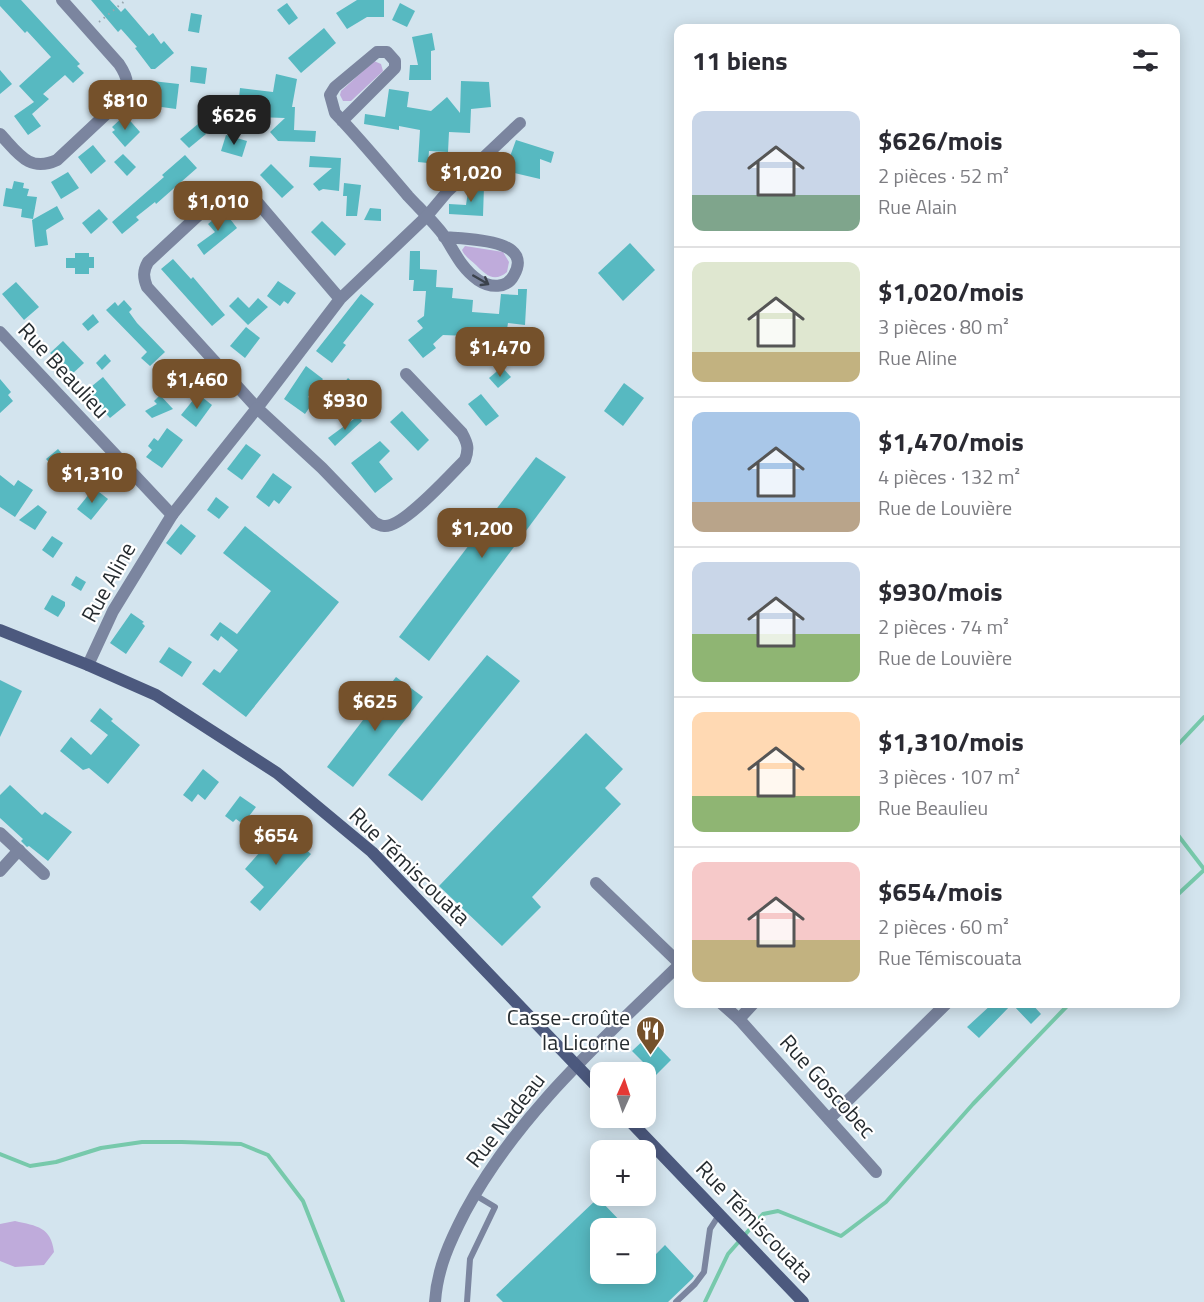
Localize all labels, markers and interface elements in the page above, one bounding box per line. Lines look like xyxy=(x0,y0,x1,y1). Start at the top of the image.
text: 11 biens xyxy=(692,41,788,80)
icon: filters xyxy=(1129,44,1162,77)
pin: $810 xyxy=(89,80,161,131)
text: $810 xyxy=(103,84,147,115)
pin: $626 xyxy=(198,95,270,146)
text: $626 xyxy=(212,99,256,130)
text: $626/mois xyxy=(878,121,1002,160)
icon: home xyxy=(740,135,812,207)
pin: $1,020 xyxy=(422,152,520,203)
text: $1,020 xyxy=(440,156,502,187)
text: 2 pièces · 52 m² xyxy=(878,160,1009,191)
pin: $1,010 xyxy=(169,181,267,232)
text: $1,010 xyxy=(187,185,249,216)
text: Rue Alain xyxy=(878,191,957,222)
text: $1,020/mois xyxy=(878,272,1024,311)
one-way arrow xyxy=(472,275,489,287)
icon: home xyxy=(740,286,812,358)
text: 3 pièces · 80 m² xyxy=(878,311,1009,342)
street label: Rue Beaulieu xyxy=(10,314,118,426)
pin: $1,470 xyxy=(451,327,549,378)
text: $1,470 xyxy=(469,331,531,362)
text: Rue Aline xyxy=(878,342,957,373)
pin: $1,460 xyxy=(148,359,246,410)
text: $1,460 xyxy=(166,363,228,394)
pin: $930 xyxy=(309,380,381,431)
text: $930 xyxy=(323,384,367,415)
text: $1,470/mois xyxy=(878,422,1024,461)
icon: home xyxy=(740,436,812,508)
pin: $1,310 xyxy=(43,453,141,504)
text: $1,310 xyxy=(61,457,123,488)
text: 4 pièces · 132 m² xyxy=(878,461,1020,492)
text: Rue de Louvière xyxy=(878,492,1012,523)
pin: $1,200 xyxy=(433,508,531,559)
text: $1,200 xyxy=(451,512,513,543)
street label: Rue Aline xyxy=(72,536,144,628)
text: $930/mois xyxy=(878,572,1002,611)
icon: home xyxy=(740,586,812,658)
text: 2 pièces · 74 m² xyxy=(878,611,1009,642)
text: Rue de Louvière xyxy=(878,642,1012,673)
pin: $625 xyxy=(339,681,411,732)
text: $625 xyxy=(353,685,397,716)
text: $1,310/mois xyxy=(878,722,1024,761)
icon: home xyxy=(740,736,812,808)
text: 3 pièces · 107 m² xyxy=(878,761,1020,792)
text: Rue Beaulieu xyxy=(878,792,988,823)
street label: Rue Témiscouata xyxy=(341,799,479,933)
pin: $654 xyxy=(240,815,312,866)
text: $654 xyxy=(254,819,298,850)
text: $654/mois xyxy=(878,872,1002,911)
icon: home xyxy=(740,886,812,958)
text: 2 pièces · 60 m² xyxy=(878,911,1009,942)
text: Rue Témiscouata xyxy=(878,942,1021,973)
place label: Casse-croûte la Licorne xyxy=(507,1000,630,1059)
restaurant icon: Casse-croûte la Licorne xyxy=(635,1014,667,1056)
street label: Rue Goscobec xyxy=(772,1026,884,1146)
north arrow xyxy=(590,1062,656,1128)
map controls xyxy=(590,1062,656,1284)
street label: Rue Nadeau xyxy=(457,1065,553,1175)
button: + xyxy=(590,1140,656,1206)
street label: Rue Témiscouata xyxy=(688,1152,822,1290)
button: − xyxy=(590,1218,656,1284)

